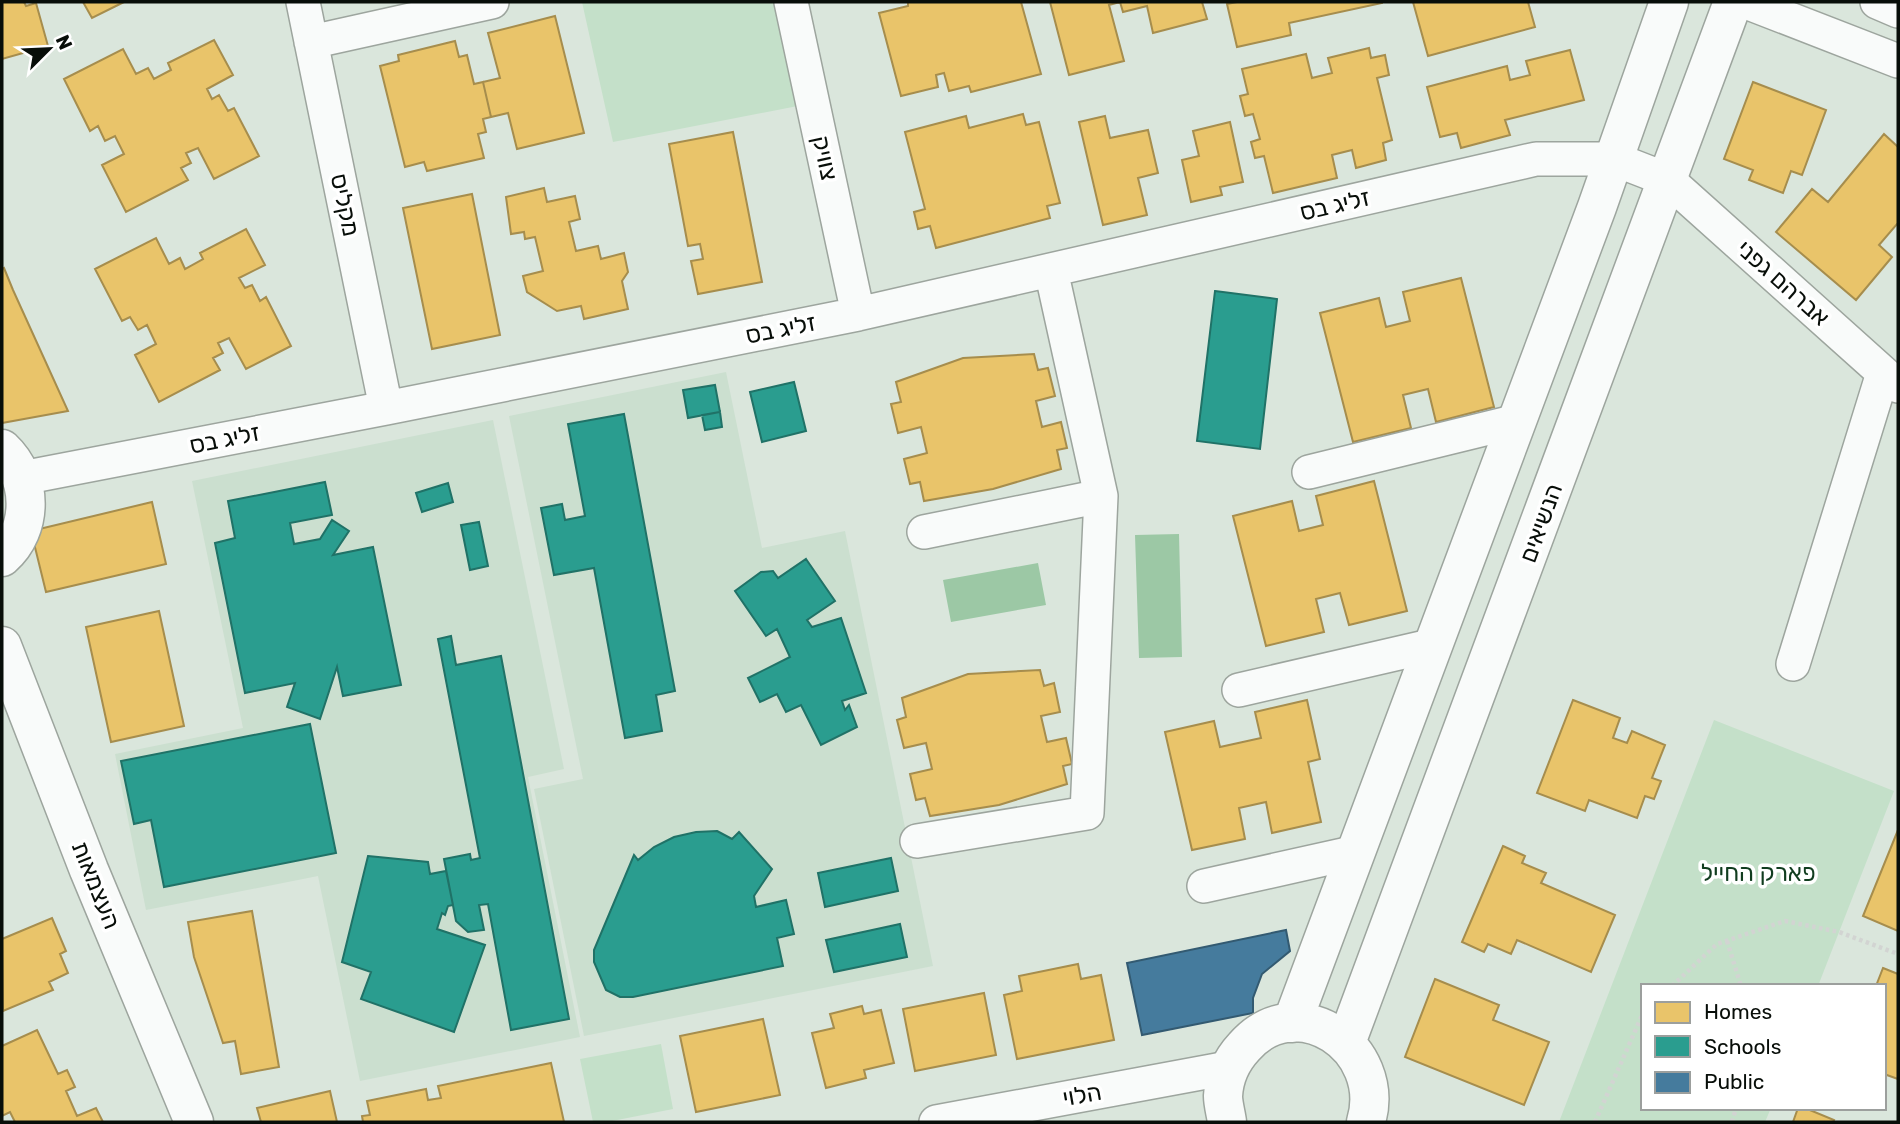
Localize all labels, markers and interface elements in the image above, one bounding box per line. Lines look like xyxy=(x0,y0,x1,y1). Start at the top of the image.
north arrow xyxy=(14,14,84,84)
text: N xyxy=(51,31,77,53)
street label: צוויק xyxy=(807,133,843,183)
street label: מקליס xyxy=(325,171,365,239)
street label: זליג בס xyxy=(1297,183,1373,227)
street label: אברהם גפני xyxy=(1731,234,1835,332)
street label: זליג בס xyxy=(743,308,819,350)
street label: זליג בס xyxy=(187,418,263,460)
street label: הנשיאים xyxy=(1514,480,1568,566)
street label: העצמאות xyxy=(66,837,126,933)
park label: פארק החייל xyxy=(1700,859,1816,887)
legend xyxy=(1641,984,1886,1110)
text: Homes xyxy=(1704,999,1772,1024)
text: Schools xyxy=(1704,1034,1781,1059)
text: Public xyxy=(1704,1069,1764,1094)
street label: הלוי xyxy=(1060,1078,1104,1112)

